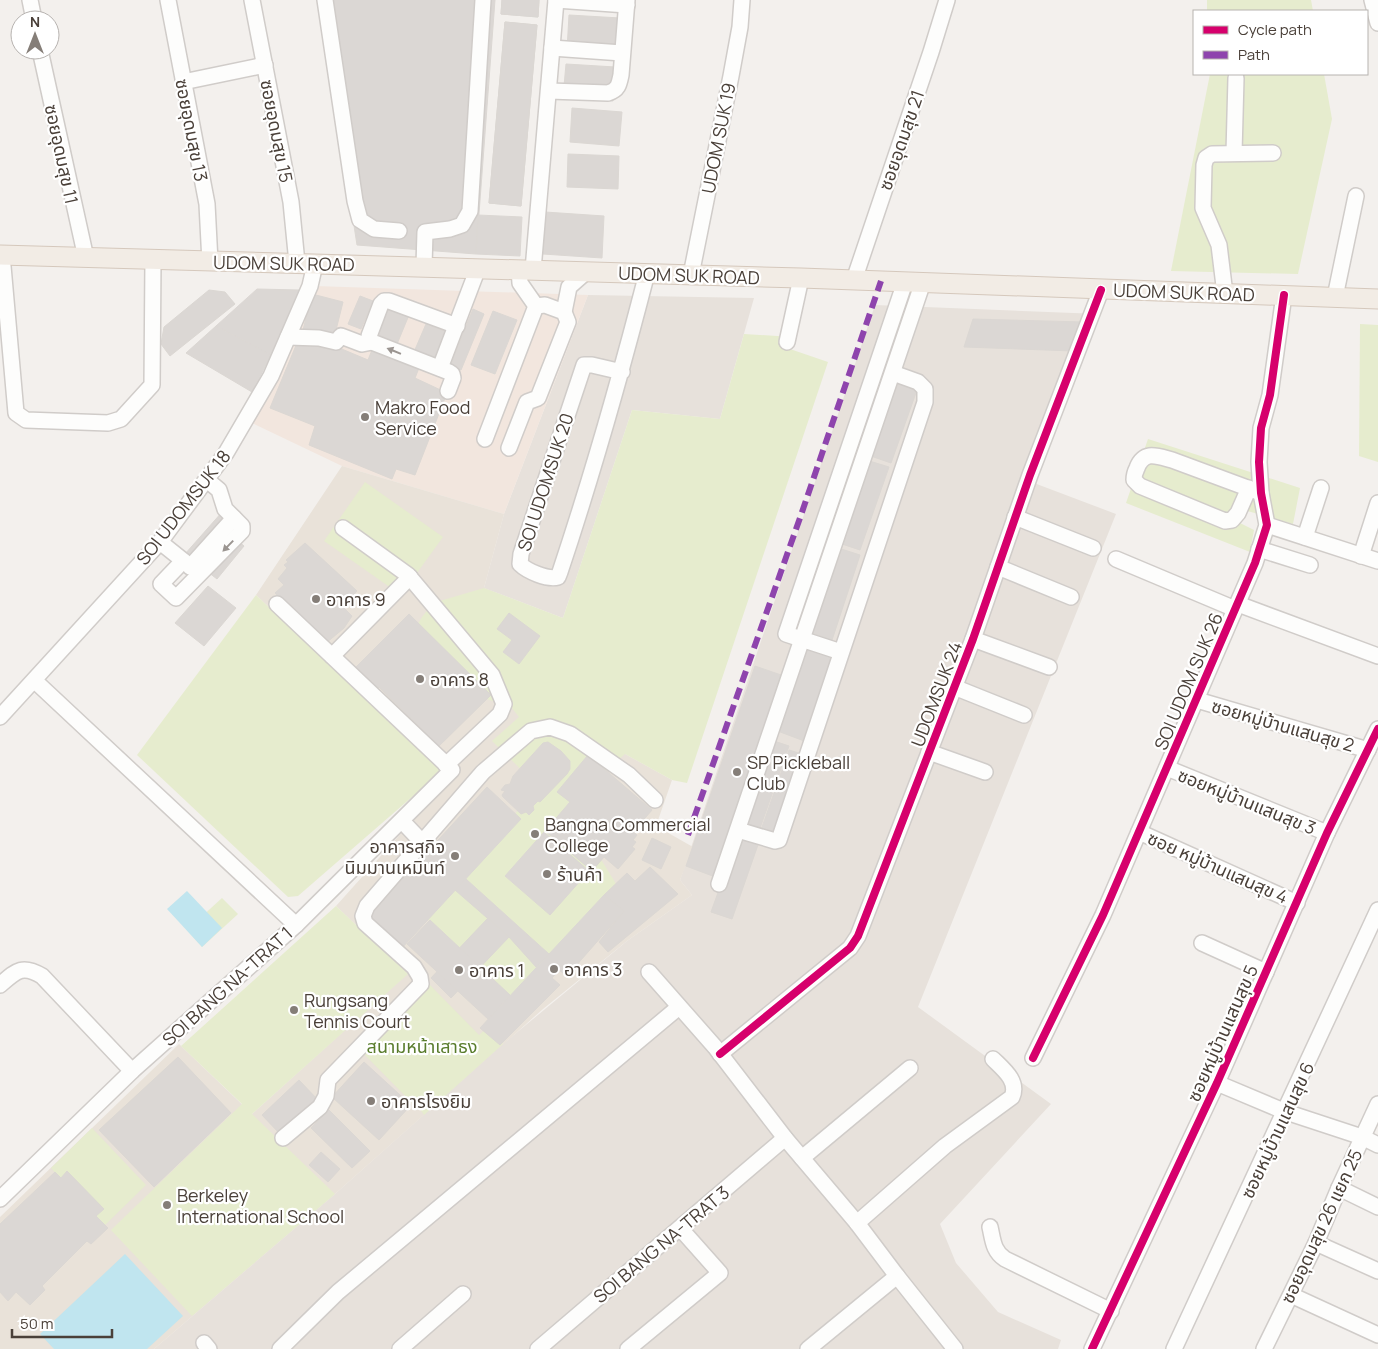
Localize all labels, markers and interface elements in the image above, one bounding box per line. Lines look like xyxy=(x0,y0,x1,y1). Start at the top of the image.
north arrow xyxy=(10,10,60,60)
legend xyxy=(1193,10,1368,75)
text: N xyxy=(30,12,40,31)
text: Cycle path xyxy=(1238,19,1312,40)
text: Path xyxy=(1238,44,1270,65)
street label: ซอยอุดมสุข 13 xyxy=(170,77,214,183)
street label: ซอยอุดมสุข 15 xyxy=(255,77,299,185)
street label: UDOM SUK 19 xyxy=(696,81,740,195)
street label: ซอยอุดมสุข 21 xyxy=(873,87,929,193)
street label: ซอยอุดมสุข 11 xyxy=(40,102,84,206)
street label: UDOM SUK ROAD xyxy=(213,250,355,276)
street label: UDOM SUK ROAD xyxy=(618,261,760,289)
street label: UDOM SUK ROAD xyxy=(1113,278,1255,306)
one-way arrow xyxy=(386,347,401,355)
place label: Makro Food Service xyxy=(375,395,470,440)
street label: SOI UDOMSUK 20 xyxy=(511,410,579,554)
marker: Makro Food Service xyxy=(359,411,371,423)
street label: SOI UDOMSUK 18 xyxy=(130,444,236,570)
one-way arrow xyxy=(222,539,234,551)
place label: อาคาร 9 xyxy=(326,587,386,611)
marker: อาคาร 9 xyxy=(310,593,322,605)
street label: SOI UDOM SUK 26 xyxy=(1148,608,1228,754)
street label: UDOMSUK 24 xyxy=(905,638,967,750)
place label: อาคาร 8 xyxy=(430,667,489,691)
marker: อาคาร 8 xyxy=(414,673,426,685)
street label: ซอยหมู่บ้านแสนสุข 2 xyxy=(1209,693,1357,758)
place label: SP Pickleball Club xyxy=(747,750,850,795)
street label: ซอยหมู่บ้านแสนสุข 3 xyxy=(1174,762,1320,841)
marker: SP Pickleball Club xyxy=(731,766,743,778)
place label: Bangna Commercial College xyxy=(545,812,711,857)
street label: ซอย หมู่บ้านแสนสุข 4 xyxy=(1144,825,1292,910)
marker: Bangna Commercial College xyxy=(529,828,541,840)
place label: อาคารสุกิจ นิมมานเหมินท์ xyxy=(345,834,445,879)
marker: อาคารสุกิจ นิมมานเหมินท์ xyxy=(449,850,461,862)
place label: ร้านค้า xyxy=(557,862,603,886)
marker: ร้านค้า xyxy=(541,868,553,880)
street label: SOI BANG NA-TRAT 1 xyxy=(157,921,297,1051)
place label: อาคาร 3 xyxy=(564,957,622,981)
place label: อาคาร 1 xyxy=(469,958,524,982)
street label: ซอยหมู่บ้านแสนสุข 5 xyxy=(1181,961,1264,1106)
marker: อาคาร 3 xyxy=(548,963,560,975)
marker: อาคาร 1 xyxy=(453,964,465,976)
place label: Rungsang Tennis Court xyxy=(304,988,410,1033)
marker: Rungsang Tennis Court xyxy=(288,1004,300,1016)
park label: สนามหน้าเสาธง xyxy=(367,1034,477,1058)
street label: ซอยหมู่บ้านแสนสุข 6 xyxy=(1235,1058,1320,1203)
place label: อาคารโรงยิม xyxy=(381,1089,471,1113)
marker: อาคารโรงยิม xyxy=(365,1095,377,1107)
street label: ซอยอุดมสุข 26 แยก 25 xyxy=(1275,1145,1367,1307)
street label: SOI BANG NA-TRAT 3 xyxy=(588,1180,734,1308)
place label: Berkeley International School xyxy=(177,1183,344,1228)
marker: Berkeley International School xyxy=(161,1199,173,1211)
scale bar xyxy=(12,1306,112,1338)
text: 50 m xyxy=(20,1313,54,1334)

